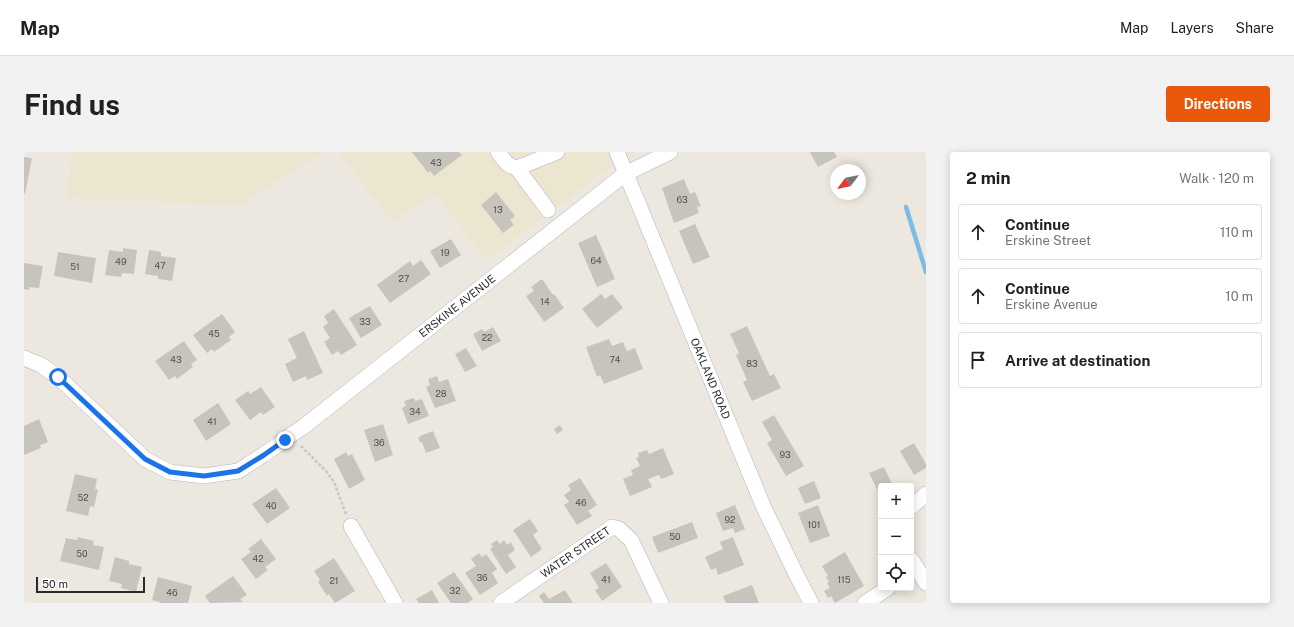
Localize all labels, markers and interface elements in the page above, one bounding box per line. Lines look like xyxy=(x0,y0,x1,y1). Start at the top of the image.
text: Map xyxy=(20,17,60,39)
text: Map xyxy=(1120,20,1148,36)
text: Layers xyxy=(1170,20,1214,36)
text: Share xyxy=(1236,20,1274,36)
button: Directions xyxy=(1166,86,1270,122)
text: Find us xyxy=(24,88,120,121)
house number: 43 xyxy=(430,157,442,168)
north arrow xyxy=(830,164,866,200)
text: 2 min xyxy=(966,168,1011,188)
text: Walk · 120 m xyxy=(1179,171,1254,186)
house number: 63 xyxy=(676,194,688,205)
house number: 13 xyxy=(493,204,503,215)
text: Continue xyxy=(1005,216,1070,233)
icon: ahead xyxy=(967,221,989,243)
text: 110 m xyxy=(1220,225,1253,240)
text: Erskine Street xyxy=(1005,233,1091,248)
house number: 19 xyxy=(440,247,450,258)
house number: 64 xyxy=(590,255,602,266)
house number: 49 xyxy=(115,256,127,267)
house number: 47 xyxy=(154,260,166,271)
house number: 51 xyxy=(70,261,80,272)
street label: ERSKINE AVENUE xyxy=(417,272,498,340)
house number: 27 xyxy=(399,273,409,284)
text: Continue xyxy=(1005,280,1070,297)
icon: ahead xyxy=(967,285,989,307)
text: 10 m xyxy=(1225,289,1253,304)
house number: 14 xyxy=(540,296,550,307)
text: Erskine Avenue xyxy=(1005,297,1098,312)
house number: 33 xyxy=(359,316,371,327)
house number: 45 xyxy=(208,328,220,339)
house number: 22 xyxy=(482,332,492,343)
street label: OAKLAND ROAD xyxy=(688,336,733,421)
icon: arrive xyxy=(967,349,989,371)
text: Arrive at destination xyxy=(1005,352,1150,369)
house number: 43 xyxy=(170,354,182,365)
house number: 74 xyxy=(610,354,621,365)
house number: 83 xyxy=(746,358,758,369)
route start xyxy=(49,368,67,386)
house number: 28 xyxy=(435,388,447,399)
house number: 34 xyxy=(409,406,421,417)
house number: 41 xyxy=(207,416,217,427)
route end xyxy=(276,431,294,449)
house number: 36 xyxy=(373,437,385,448)
house number: 93 xyxy=(779,449,791,460)
map controls xyxy=(878,483,914,591)
button: + xyxy=(878,483,914,519)
house number: 52 xyxy=(77,492,89,503)
house number: 46 xyxy=(575,497,587,508)
house number: 40 xyxy=(265,500,277,511)
house number: 92 xyxy=(725,514,735,525)
house number: 101 xyxy=(808,519,820,530)
button: − xyxy=(878,519,914,555)
street label: WATER STREET xyxy=(538,524,613,580)
house number: 50 xyxy=(669,531,681,542)
house number: 50 xyxy=(76,548,88,559)
house number: 42 xyxy=(252,553,264,564)
button: locate xyxy=(878,555,914,591)
house number: 36 xyxy=(476,572,488,583)
house number: 41 xyxy=(601,574,611,585)
house number: 115 xyxy=(837,574,851,585)
scale bar xyxy=(36,575,145,594)
house number: 21 xyxy=(329,575,339,586)
text: 50 m xyxy=(42,578,68,590)
house number: 32 xyxy=(449,585,461,596)
house number: 46 xyxy=(166,587,178,598)

